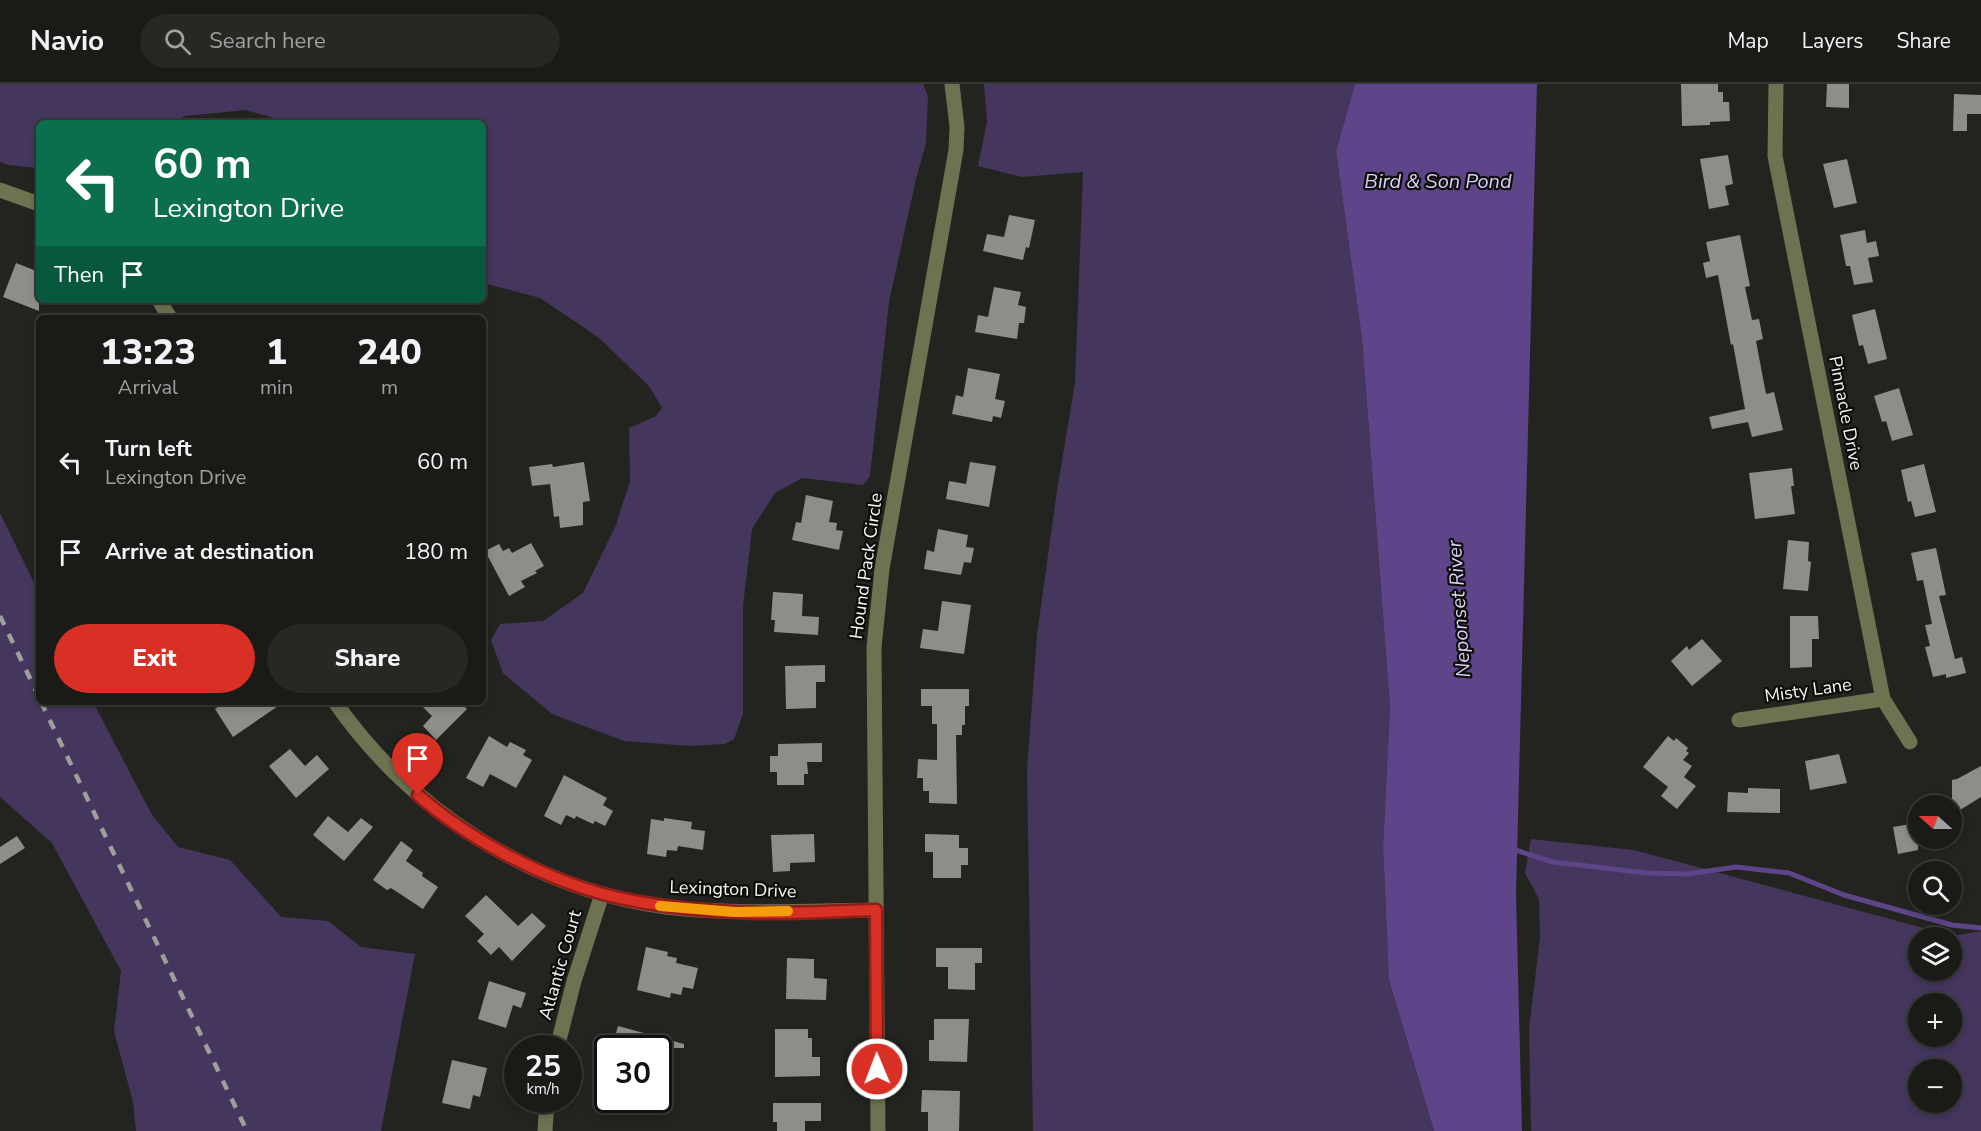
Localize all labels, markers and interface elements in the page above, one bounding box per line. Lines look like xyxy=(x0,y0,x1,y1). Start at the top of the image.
search box xyxy=(140,14,560,68)
text: Navio xyxy=(30,22,104,60)
icon: search xyxy=(161,25,194,58)
text: Search here xyxy=(209,26,326,56)
text: Map xyxy=(1727,27,1769,55)
text: Layers xyxy=(1802,27,1863,55)
text: Share xyxy=(1896,27,1951,55)
text: 60 m xyxy=(153,136,252,193)
icon: left xyxy=(54,144,132,222)
water label: Bird & Son Pond xyxy=(1364,168,1512,195)
text: Lexington Drive xyxy=(153,190,344,227)
icon: arrive xyxy=(116,258,149,291)
text: Then xyxy=(54,260,104,290)
text: 13:23 xyxy=(100,328,196,377)
text: 1 xyxy=(266,328,287,377)
text: 240 xyxy=(357,328,422,377)
street label: Pinnacle Drive xyxy=(1823,354,1869,472)
text: Arrival xyxy=(118,374,178,401)
text: min xyxy=(260,374,293,401)
text: m xyxy=(381,374,398,401)
text: Turn left xyxy=(105,434,192,464)
icon: left xyxy=(54,446,87,479)
text: 60 m xyxy=(417,447,468,477)
text: Lexington Drive xyxy=(105,464,247,491)
street label: Hound Pack Circle xyxy=(844,491,888,641)
icon: arrive xyxy=(54,536,87,569)
text: Arrive at destination xyxy=(105,537,314,567)
text: 180 m xyxy=(404,537,468,567)
water label: Neponset River xyxy=(1441,538,1477,679)
button: Exit xyxy=(54,624,255,693)
button: Share xyxy=(267,624,468,693)
street label: Misty Lane xyxy=(1763,672,1853,708)
pin xyxy=(392,733,443,795)
icon: arrive xyxy=(401,742,434,775)
north arrow xyxy=(1908,795,1962,849)
map controls xyxy=(1908,795,1962,1113)
button: search xyxy=(1908,861,1962,915)
street label: Lexington Drive xyxy=(669,875,797,903)
street label: Atlantic Court xyxy=(533,907,587,1022)
button: layers xyxy=(1908,927,1962,981)
button: + xyxy=(1908,993,1962,1047)
speed limit sign: 30 xyxy=(594,1035,672,1113)
position arrow xyxy=(845,1037,909,1101)
text: 25 xyxy=(525,1046,561,1087)
button: − xyxy=(1908,1059,1962,1113)
text: km/h xyxy=(526,1079,560,1099)

